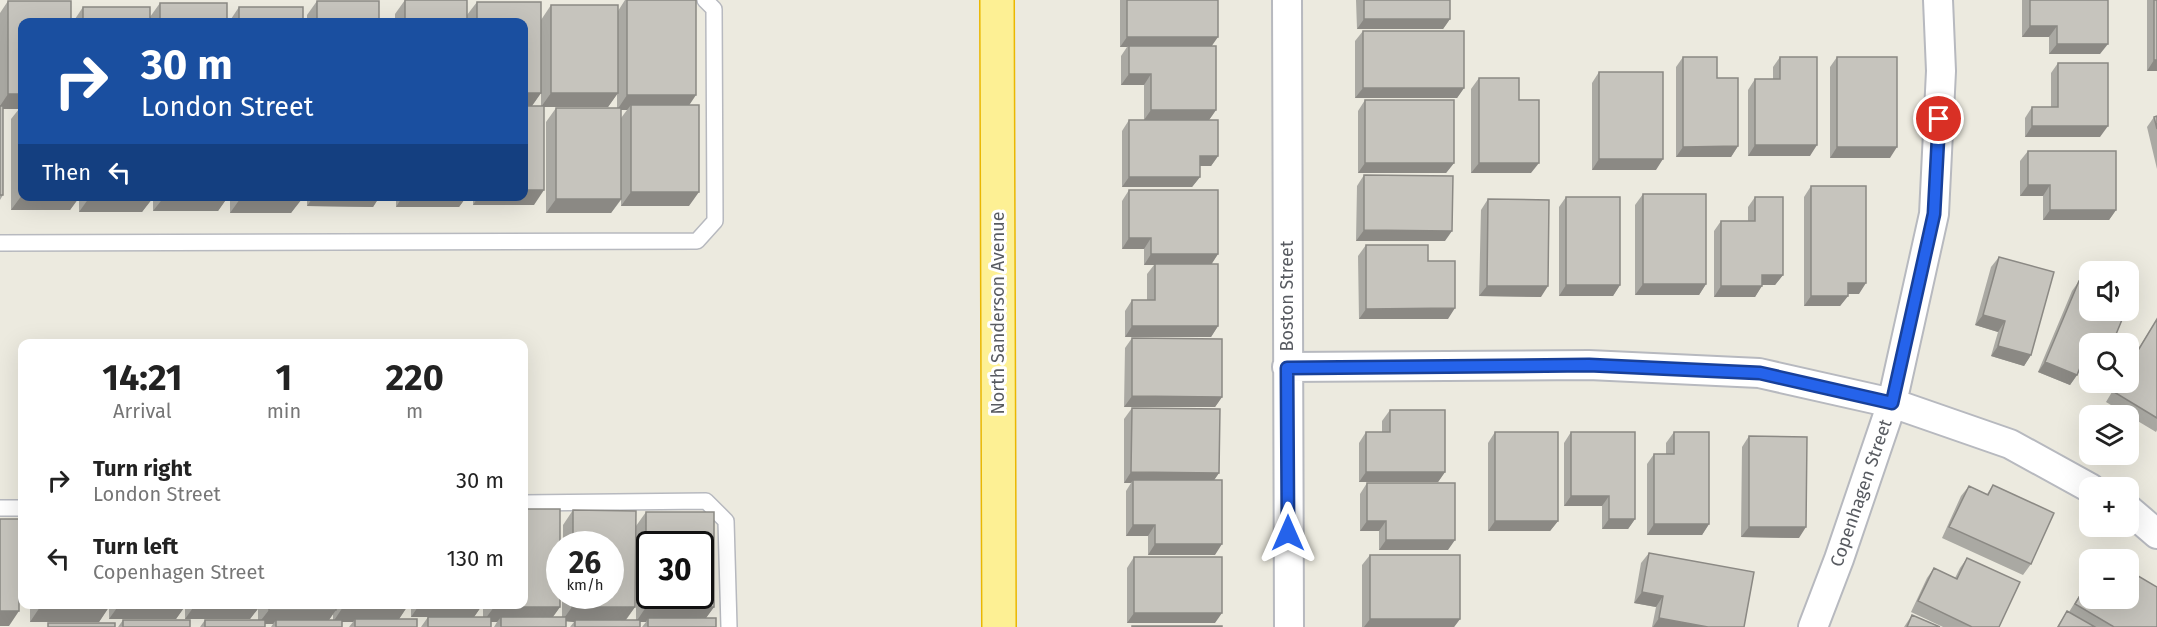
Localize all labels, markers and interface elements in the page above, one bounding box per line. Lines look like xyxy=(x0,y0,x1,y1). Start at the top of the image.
text: 30 m xyxy=(141,40,233,90)
icon: right xyxy=(42,42,120,120)
text: London Street xyxy=(141,91,314,123)
pin xyxy=(1913,93,1964,144)
icon: arrive xyxy=(1922,102,1955,135)
icon: left xyxy=(103,156,136,189)
text: Then xyxy=(42,159,91,186)
street label: North Sanderson Avenue xyxy=(987,212,1009,414)
street label: Boston Street xyxy=(1276,240,1298,351)
map controls xyxy=(2079,261,2139,609)
button: sound xyxy=(2079,261,2139,321)
button: search xyxy=(2079,333,2139,393)
text: 14:21 xyxy=(102,356,182,400)
text: 1 xyxy=(276,356,292,400)
text: 220 xyxy=(385,356,444,400)
text: Arrival xyxy=(113,399,172,423)
text: min xyxy=(267,399,301,423)
text: m xyxy=(406,399,423,423)
button: layers xyxy=(2079,405,2139,465)
street label: Copenhagen Street xyxy=(1825,416,1897,570)
text: Turn right xyxy=(93,455,192,482)
icon: right xyxy=(42,464,75,497)
text: 30 m xyxy=(456,467,504,494)
button: + xyxy=(2079,477,2139,537)
text: London Street xyxy=(93,482,221,506)
position arrow xyxy=(1256,501,1320,565)
speed limit sign: 30 xyxy=(636,531,714,609)
text: Turn left xyxy=(93,533,178,560)
icon: left xyxy=(42,542,75,575)
text: 130 m xyxy=(447,545,504,572)
text: 26 xyxy=(569,545,601,581)
button: − xyxy=(2079,549,2139,609)
text: Copenhagen Street xyxy=(93,560,265,584)
text: km/h xyxy=(566,576,604,594)

